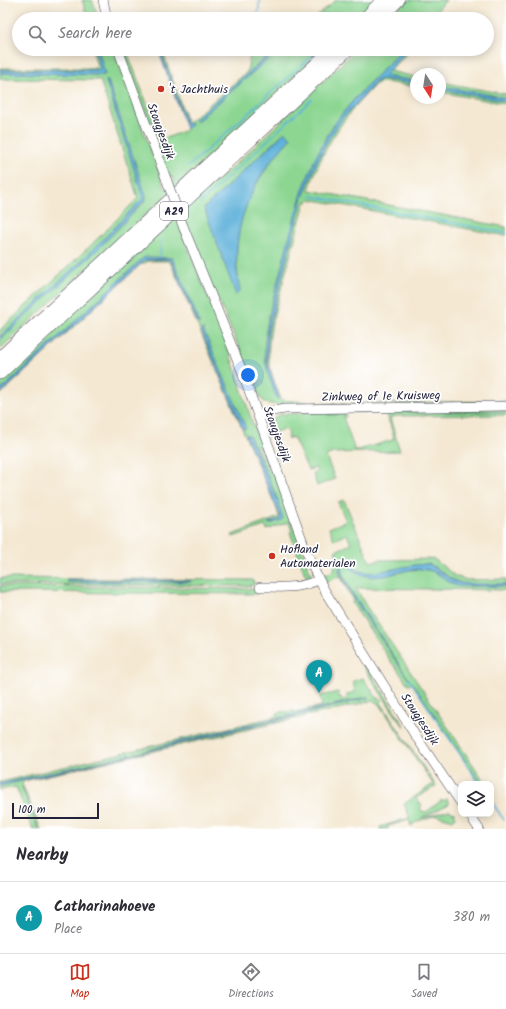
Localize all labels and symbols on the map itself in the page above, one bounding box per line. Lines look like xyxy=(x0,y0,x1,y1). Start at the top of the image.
north arrow xyxy=(410,68,446,104)
place label: 't Jachthuis xyxy=(169,80,228,99)
marker: 't Jachthuis xyxy=(156,84,166,94)
street label: Stougjesdijk xyxy=(142,100,180,162)
road number: A29 xyxy=(160,202,188,220)
your location xyxy=(238,365,258,385)
street label: Zinkweg of 1e Kruisweg xyxy=(321,386,441,407)
street label: Stougjesdijk xyxy=(258,403,296,465)
place label: Hofland Automaterialen xyxy=(280,540,356,573)
marker: Hofland Automaterialen xyxy=(267,551,277,561)
pin: A xyxy=(306,660,332,693)
street label: Stougjesdijk xyxy=(396,689,444,749)
scale bar xyxy=(12,801,99,820)

